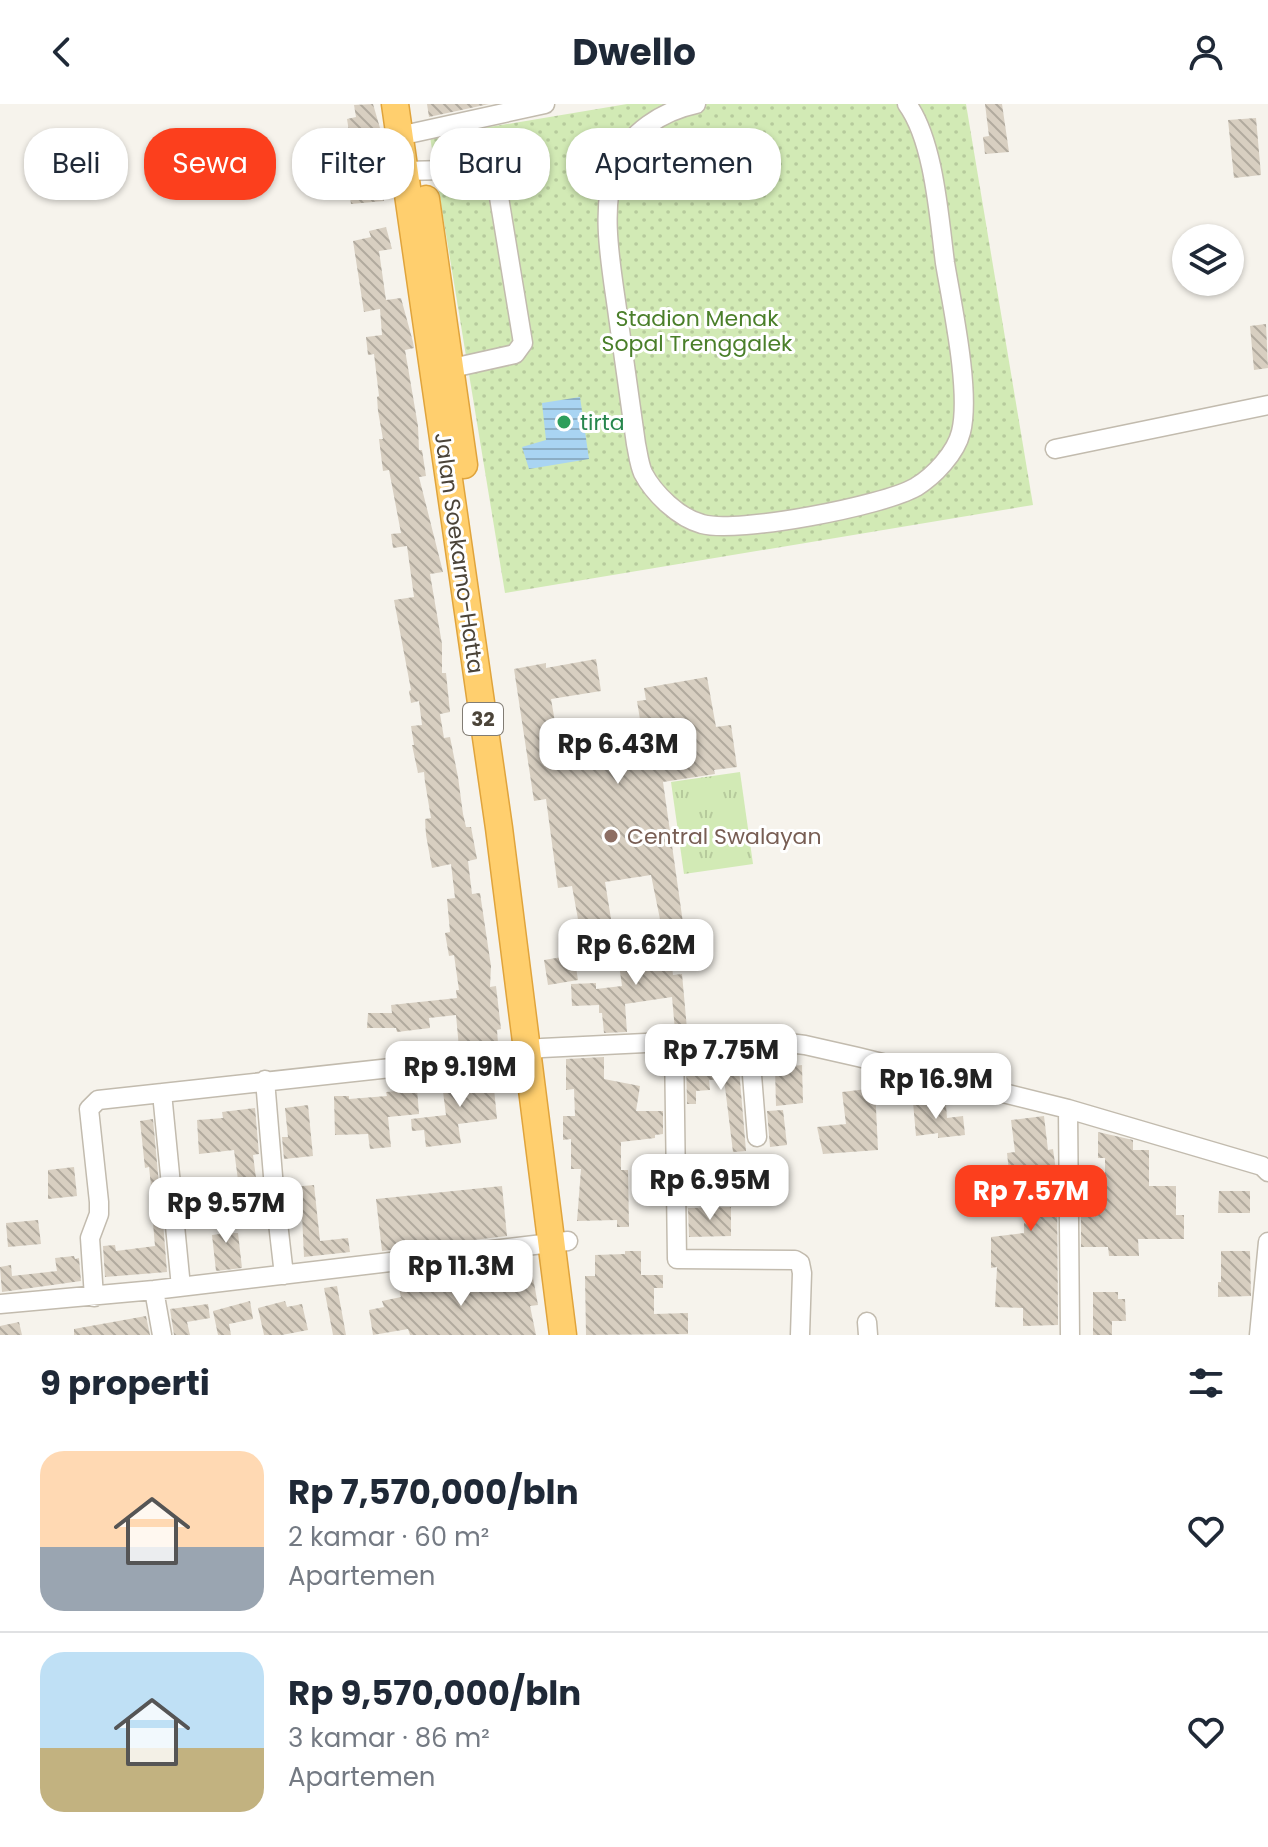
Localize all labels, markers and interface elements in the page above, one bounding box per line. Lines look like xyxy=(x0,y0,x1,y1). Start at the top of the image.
text: Dwello xyxy=(572,27,696,78)
icon: back xyxy=(40,30,84,74)
icon: person xyxy=(1184,30,1228,74)
chip: Beli xyxy=(24,128,128,200)
chip: Sewa xyxy=(144,128,276,200)
chip: Filter xyxy=(292,128,414,200)
chip: Baru xyxy=(430,128,550,200)
chip: Apartemen xyxy=(566,128,781,200)
map controls xyxy=(1172,224,1244,296)
button: layers xyxy=(1172,224,1244,296)
park label: Stadion Menak Sopal Trenggalek xyxy=(602,303,793,359)
place label: tirta xyxy=(580,407,625,438)
marker: tirta xyxy=(555,413,573,431)
street label: Jalan Soekarno-Hatta xyxy=(427,430,491,676)
road number: 32 xyxy=(463,703,503,735)
pin: Rp 6.43M xyxy=(535,718,701,786)
text: Rp 6.43M xyxy=(557,726,679,762)
place label: Central Swalayan xyxy=(627,821,822,852)
marker: Central Swalayan xyxy=(602,827,620,845)
pin: Rp 6.62M xyxy=(553,919,719,987)
text: Rp 6.62M xyxy=(576,927,696,963)
pin: Rp 7.75M xyxy=(638,1024,804,1092)
text: Rp 7.75M xyxy=(663,1032,779,1068)
pin: Rp 9.19M xyxy=(377,1041,543,1109)
text: Rp 9.19M xyxy=(403,1049,517,1085)
pin: Rp 16.9M xyxy=(853,1053,1019,1121)
text: Rp 16.9M xyxy=(879,1061,993,1097)
pin: Rp 6.95M xyxy=(627,1154,793,1222)
text: Rp 6.95M xyxy=(650,1162,770,1198)
pin: Rp 7.57M xyxy=(948,1165,1114,1233)
text: Rp 7.57M xyxy=(973,1173,1089,1209)
pin: Rp 9.57M xyxy=(143,1177,309,1245)
text: Rp 9.57M xyxy=(167,1185,285,1221)
pin: Rp 11.3M xyxy=(378,1240,544,1308)
text: Rp 11.3M xyxy=(408,1248,514,1284)
text: 9 properti xyxy=(40,1359,210,1407)
icon: filters xyxy=(1184,1361,1228,1405)
text: Rp 7,570,000/bln xyxy=(288,1468,579,1516)
icon: home xyxy=(104,1483,200,1579)
icon: heart xyxy=(1184,1509,1228,1553)
text: 2 kamar · 60 m² xyxy=(288,1519,489,1555)
text: Apartemen xyxy=(288,1558,436,1594)
text: Rp 9,570,000/bln xyxy=(288,1669,581,1717)
icon: home xyxy=(104,1684,200,1780)
icon: heart xyxy=(1184,1710,1228,1754)
text: 3 kamar · 86 m² xyxy=(288,1720,490,1756)
text: Apartemen xyxy=(288,1759,436,1795)

